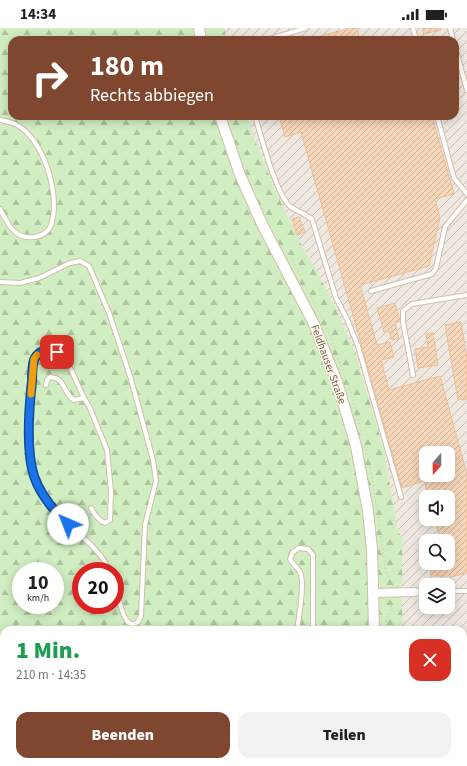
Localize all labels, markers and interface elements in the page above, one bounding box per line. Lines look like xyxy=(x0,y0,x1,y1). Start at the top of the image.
text: 14:34 xyxy=(20,4,56,25)
text: 180 m xyxy=(90,46,164,86)
icon: right xyxy=(24,52,76,104)
text: Rechts abbiegen xyxy=(90,83,214,108)
street label: Feldhauser Straße xyxy=(307,322,350,406)
pin xyxy=(40,335,74,369)
icon: arrive xyxy=(46,341,68,363)
north arrow xyxy=(419,446,455,482)
map controls xyxy=(419,446,455,614)
button: sound xyxy=(419,490,455,526)
position arrow xyxy=(47,503,89,545)
button: search xyxy=(419,534,455,570)
speed limit sign: 20 xyxy=(72,562,124,614)
text: 10 xyxy=(27,569,49,597)
button: layers xyxy=(419,578,455,614)
text: km/h xyxy=(27,591,49,605)
text: 1 Min. xyxy=(16,633,80,668)
button: close xyxy=(409,639,451,681)
text: 210 m · 14:35 xyxy=(16,666,86,684)
button: Beenden xyxy=(16,712,230,758)
button: Teilen xyxy=(238,712,451,758)

